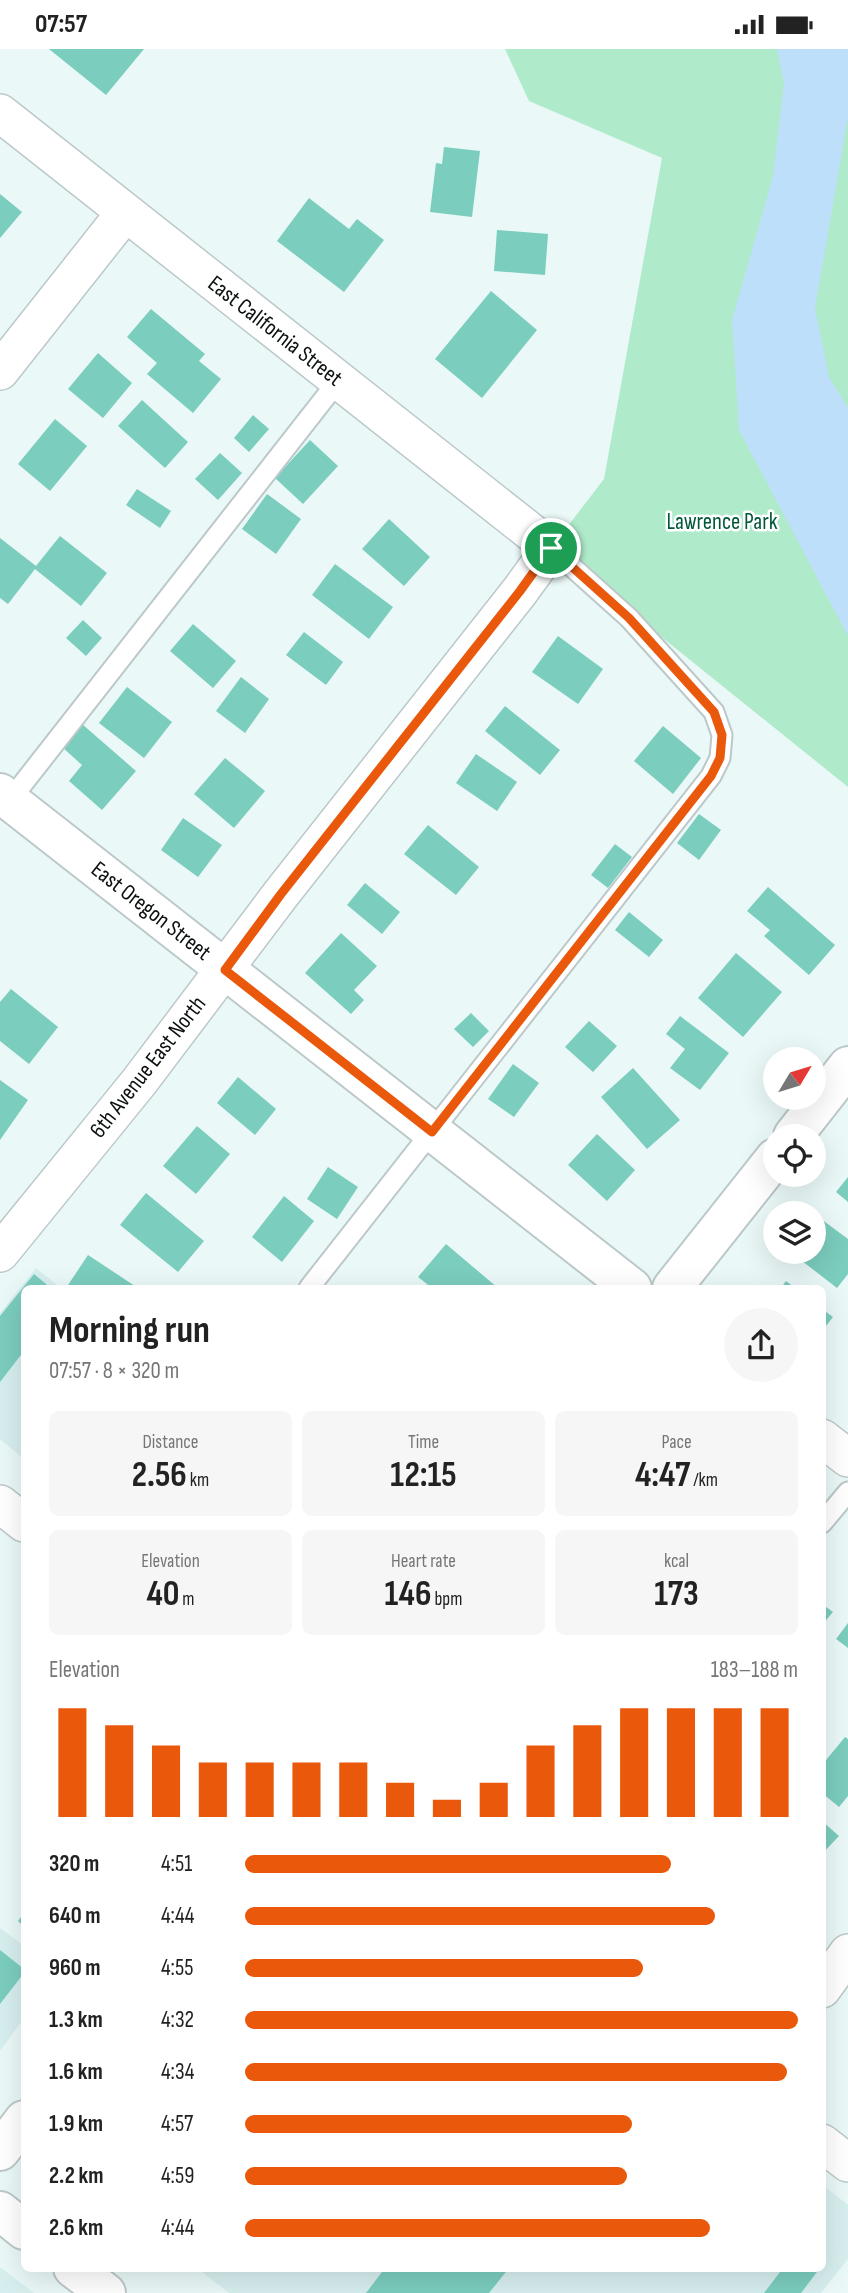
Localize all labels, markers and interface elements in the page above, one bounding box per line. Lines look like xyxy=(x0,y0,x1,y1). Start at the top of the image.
text: 07:57 xyxy=(35,9,87,40)
street label: East California Street xyxy=(202,270,348,392)
park label: Lawrence Park xyxy=(666,508,778,536)
pin xyxy=(521,518,581,578)
icon: arrive xyxy=(532,529,570,567)
street label: East Oregon Street xyxy=(85,856,217,966)
street label: 6th Avenue East North xyxy=(84,990,212,1144)
north arrow xyxy=(763,1047,826,1109)
map controls xyxy=(763,1047,826,1264)
button: locate xyxy=(763,1124,826,1187)
button: layers xyxy=(763,1201,826,1264)
text: Morning run xyxy=(49,1308,210,1353)
button: share xyxy=(724,1308,798,1382)
text: 07:57 · 8 × 320 m xyxy=(49,1357,179,1385)
text: Distance xyxy=(142,1431,199,1454)
text: Time xyxy=(408,1431,439,1454)
text: Pace xyxy=(661,1431,692,1454)
text: 2.56 xyxy=(132,1454,187,1497)
text: 12:15 xyxy=(390,1454,457,1497)
text: 4:47 xyxy=(635,1454,690,1497)
text: km xyxy=(187,1469,209,1492)
text: /km xyxy=(690,1469,718,1492)
text: Elevation xyxy=(141,1550,200,1573)
text: Heart rate xyxy=(391,1550,456,1573)
text: kcal xyxy=(664,1550,689,1573)
text: 40 xyxy=(146,1573,179,1616)
text: 146 xyxy=(385,1573,431,1616)
text: 173 xyxy=(654,1573,699,1616)
text: m xyxy=(179,1588,195,1611)
text: bpm xyxy=(431,1588,462,1611)
text: Elevation xyxy=(49,1656,120,1684)
text: 183–188 m xyxy=(711,1656,798,1684)
text: 320 m xyxy=(49,1850,99,1878)
text: 4:51 xyxy=(161,1850,192,1878)
text: 640 m xyxy=(49,1902,101,1930)
text: 4:44 xyxy=(161,1902,194,1930)
text: 960 m xyxy=(49,1954,101,1982)
text: 4:55 xyxy=(161,1954,193,1982)
text: 1.3 km xyxy=(49,2006,103,2034)
text: 4:32 xyxy=(161,2006,194,2034)
text: 1.6 km xyxy=(49,2058,103,2086)
text: 4:34 xyxy=(161,2058,194,2086)
text: 1.9 km xyxy=(49,2110,103,2138)
text: 4:57 xyxy=(161,2110,193,2138)
text: 2.2 km xyxy=(49,2162,103,2190)
text: 4:59 xyxy=(161,2162,194,2190)
text: 2.6 km xyxy=(49,2214,103,2242)
text: 4:44 xyxy=(161,2214,194,2242)

